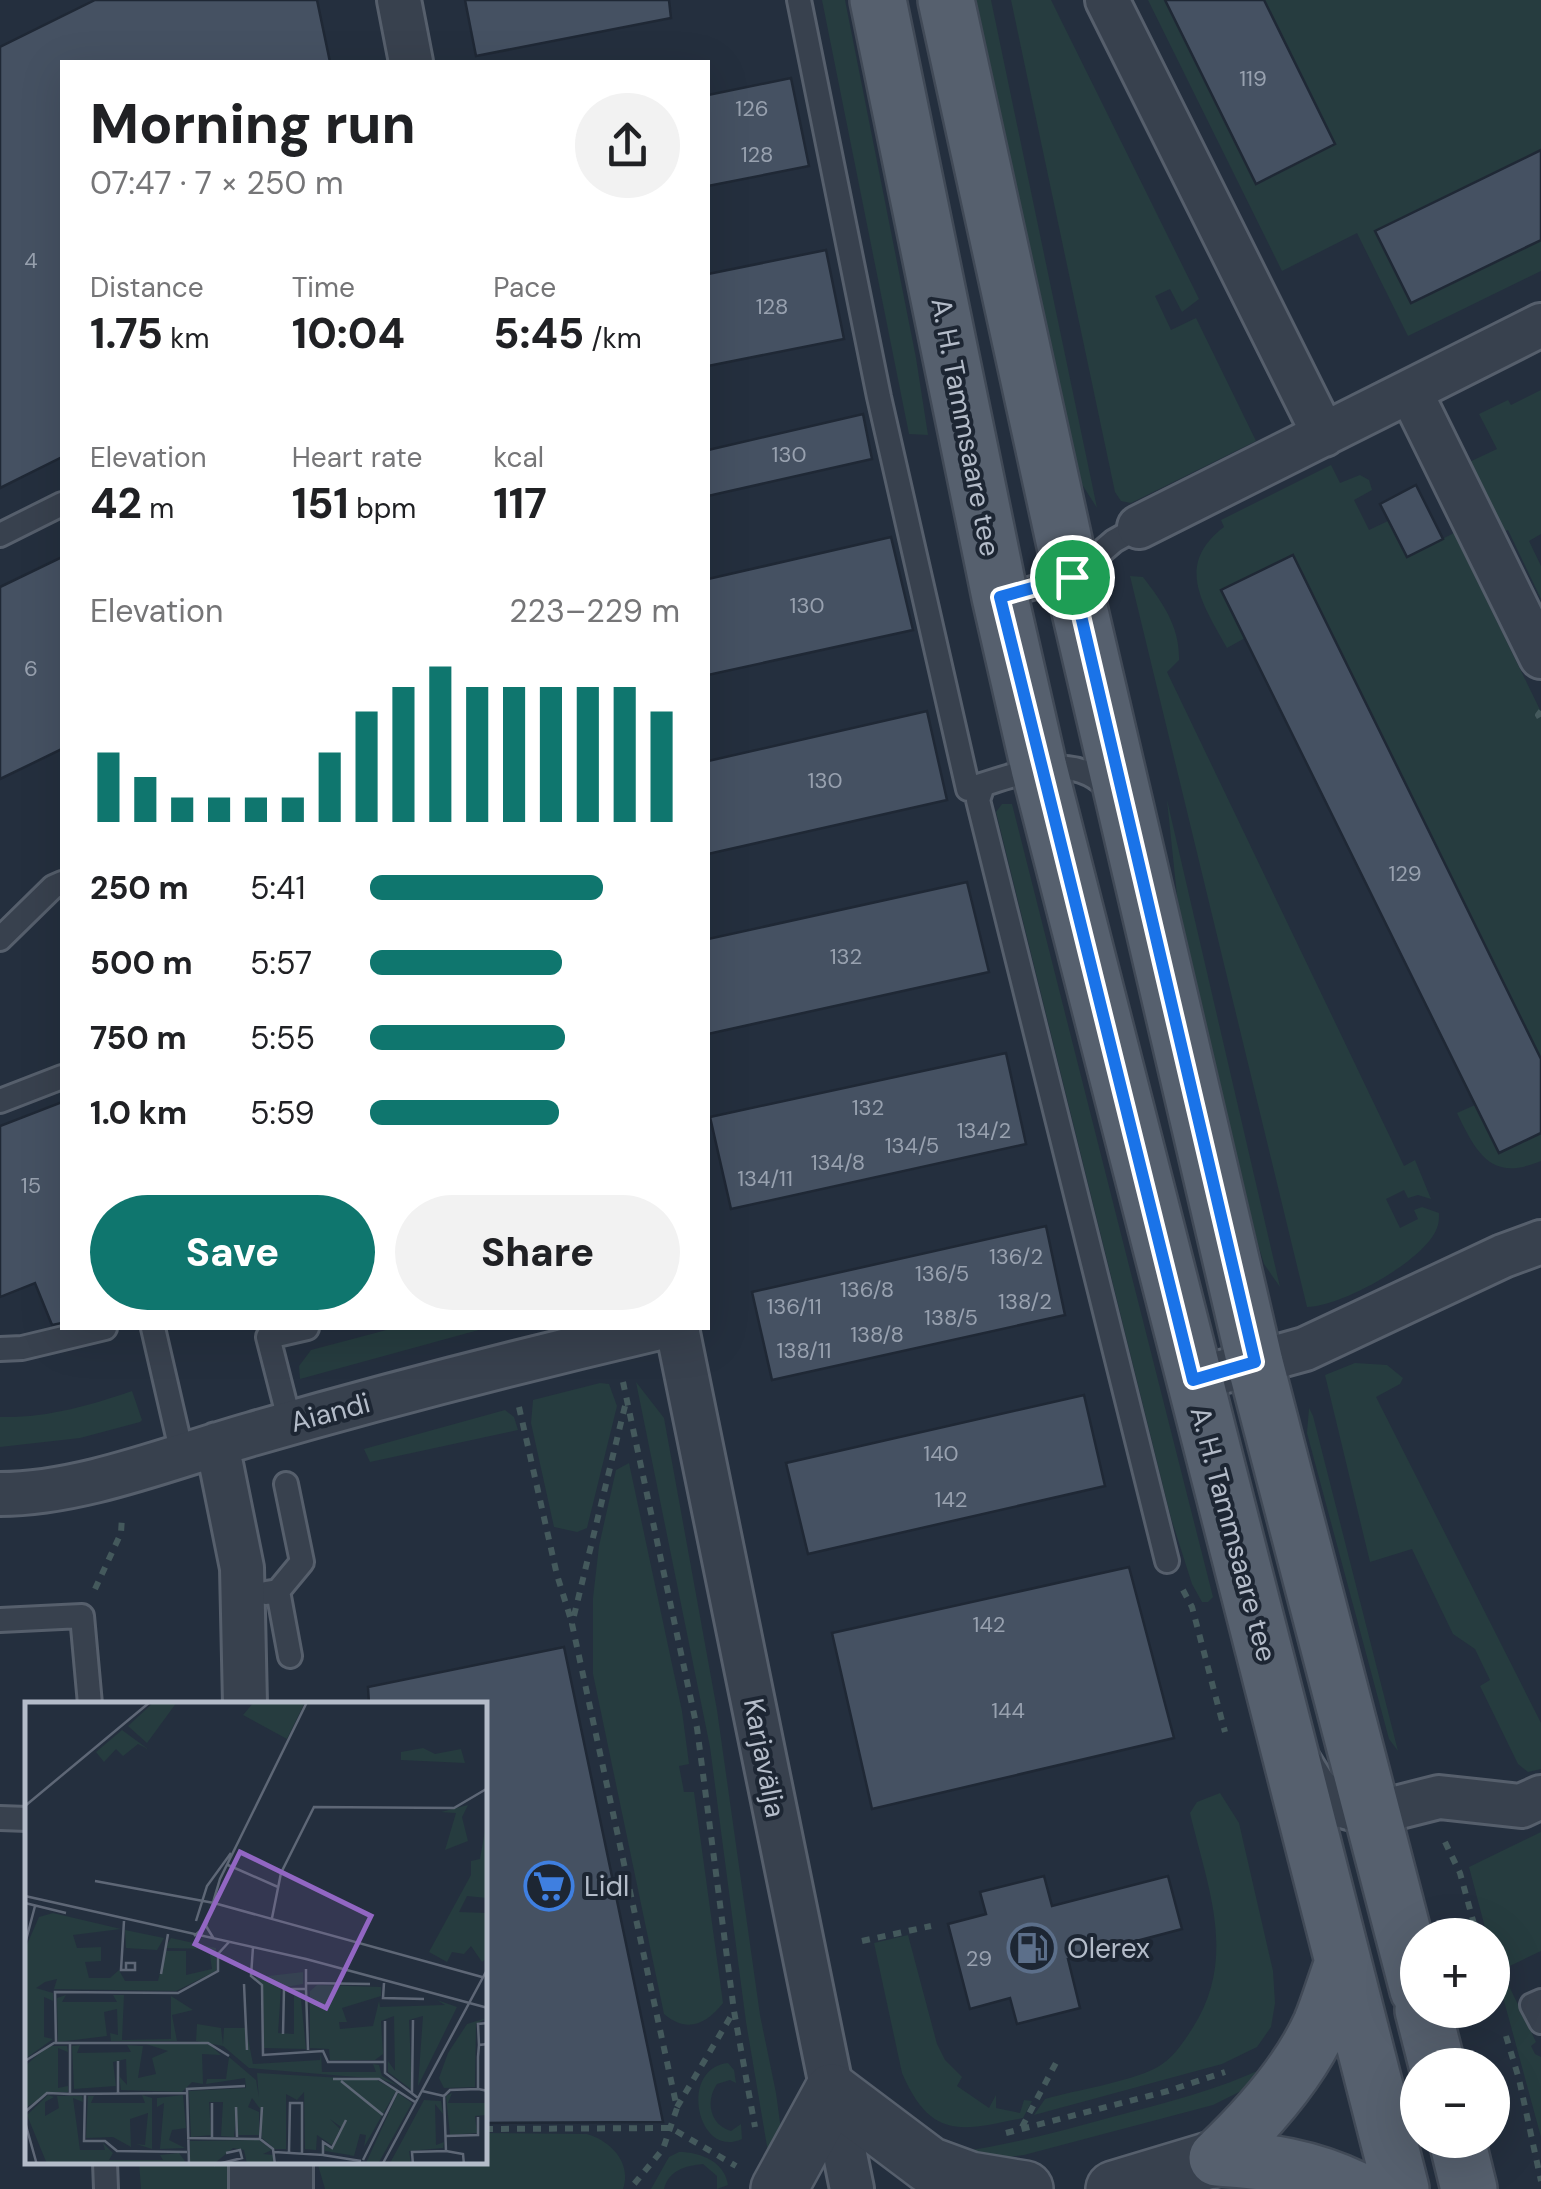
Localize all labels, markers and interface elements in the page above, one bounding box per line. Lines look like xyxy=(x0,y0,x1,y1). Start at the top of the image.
house number: 119 xyxy=(1239,64,1267,93)
text: Morning run xyxy=(90,88,416,160)
button: share xyxy=(575,93,680,198)
house number: 126 xyxy=(735,94,769,123)
house number: 128 xyxy=(741,140,773,169)
text: 07:47 · 7 × 250 m xyxy=(90,162,343,204)
house number: 4 xyxy=(24,246,38,275)
text: Distance xyxy=(90,269,204,306)
text: Time xyxy=(292,269,355,306)
text: Pace xyxy=(493,269,556,306)
house number: 128 xyxy=(756,292,788,321)
street label: A. H. Tammsaare tee xyxy=(922,295,1009,559)
text: 1.75 xyxy=(90,306,163,361)
text: 10:04 xyxy=(292,306,405,361)
text: 5:45 xyxy=(493,306,584,361)
text: km xyxy=(163,320,209,357)
text: /km xyxy=(584,320,642,357)
text: Elevation xyxy=(90,439,207,476)
text: Heart rate xyxy=(292,439,422,476)
text: kcal xyxy=(493,439,544,476)
house number: 130 xyxy=(772,440,806,469)
text: 42 xyxy=(90,476,142,531)
text: 151 xyxy=(292,476,349,531)
text: 117 xyxy=(493,476,547,531)
text: m xyxy=(142,490,174,527)
text: bpm xyxy=(349,490,416,527)
pin xyxy=(1030,535,1115,620)
icon: arrive xyxy=(1045,550,1100,605)
text: Elevation xyxy=(90,590,223,632)
text: 223–229 m xyxy=(509,590,680,632)
house number: 130 xyxy=(790,591,824,620)
house number: 6 xyxy=(24,654,38,683)
house number: 130 xyxy=(808,766,842,795)
house number: 129 xyxy=(1388,859,1422,888)
text: 250 m xyxy=(90,867,189,909)
text: 5:41 xyxy=(250,867,305,909)
text: 500 m xyxy=(90,942,193,984)
text: 5:57 xyxy=(250,942,312,984)
house number: 132 xyxy=(830,942,862,971)
text: 750 m xyxy=(90,1017,187,1059)
text: 5:55 xyxy=(250,1017,315,1059)
text: 1.0 km xyxy=(90,1092,187,1134)
text: 5:59 xyxy=(250,1092,315,1134)
house number: 132 xyxy=(852,1093,884,1122)
house number: 134/2 xyxy=(957,1116,1011,1145)
house number: 134/5 xyxy=(885,1131,939,1160)
house number: 134/8 xyxy=(811,1148,865,1177)
house number: 134/11 xyxy=(737,1164,793,1193)
house number: 15 xyxy=(21,1171,41,1200)
button: Save xyxy=(90,1195,375,1310)
button: Share xyxy=(395,1195,680,1310)
house number: 136/2 xyxy=(989,1242,1043,1271)
house number: 136/5 xyxy=(915,1259,969,1288)
house number: 136/8 xyxy=(840,1275,894,1304)
house number: 138/2 xyxy=(998,1287,1052,1316)
house number: 136/11 xyxy=(766,1292,822,1321)
house number: 138/5 xyxy=(924,1303,978,1332)
house number: 138/8 xyxy=(850,1320,904,1349)
house number: 138/11 xyxy=(777,1336,831,1365)
street label: Aiandi xyxy=(286,1384,374,1441)
street label: A. H. Tammsaare tee xyxy=(1182,1403,1285,1666)
house number: 140 xyxy=(923,1439,959,1468)
house number: 142 xyxy=(935,1485,967,1514)
house number: 142 xyxy=(973,1610,1005,1639)
street label: Karjavälja xyxy=(735,1695,794,1821)
house number: 144 xyxy=(991,1696,1025,1725)
inset map xyxy=(25,1702,488,2164)
supermarket icon: Lidl xyxy=(523,1860,575,1912)
place label: Lidl xyxy=(584,1868,629,1905)
map controls xyxy=(1400,1918,1510,2158)
button: + xyxy=(1400,1918,1510,2028)
fuel station icon: Olerex xyxy=(1006,1922,1058,1974)
place label: Olerex xyxy=(1067,1930,1150,1967)
house number: 29 xyxy=(966,1944,992,1973)
button: − xyxy=(1400,2048,1510,2158)

